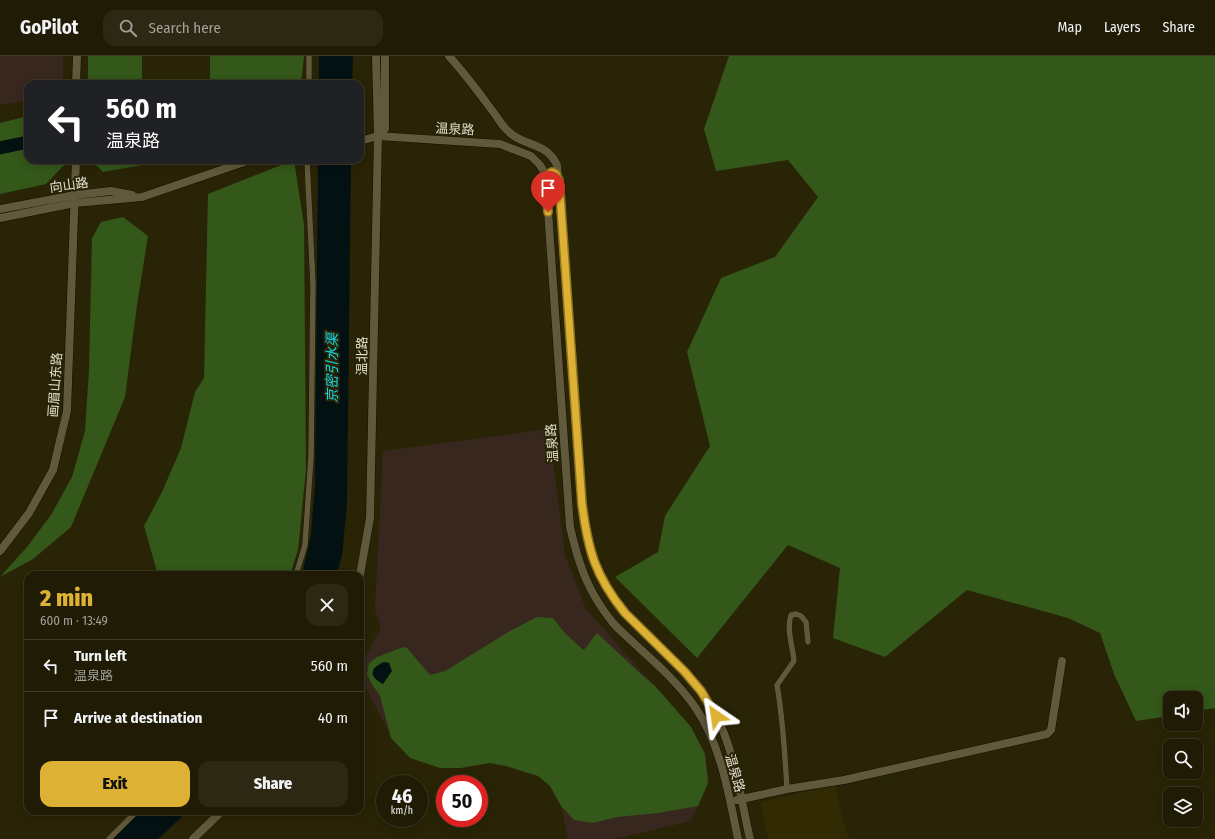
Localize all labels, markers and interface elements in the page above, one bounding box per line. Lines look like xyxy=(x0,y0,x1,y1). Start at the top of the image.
search box xyxy=(103,10,383,46)
text: GoPilot xyxy=(20,16,79,39)
icon: search xyxy=(117,17,139,39)
text: Search here xyxy=(149,19,221,37)
text: Map xyxy=(1058,19,1082,36)
text: Layers xyxy=(1104,19,1140,36)
text: Share xyxy=(1162,19,1195,36)
text: 560 m xyxy=(106,92,177,125)
icon: left xyxy=(40,96,92,148)
street label: 温泉路 xyxy=(435,120,475,138)
text: 温泉路 xyxy=(106,130,160,152)
pin xyxy=(531,171,565,212)
street label: 向山路 xyxy=(49,175,89,195)
icon: arrive xyxy=(537,177,559,199)
water label: 京密引水渠 xyxy=(324,331,341,403)
street label: 温北路 xyxy=(354,336,370,376)
street label: 画眉山东路 xyxy=(45,352,65,418)
street label: 温泉路 xyxy=(543,423,561,463)
text: 2 min xyxy=(40,584,93,612)
button: close xyxy=(306,584,348,626)
text: 600 m · 13:49 xyxy=(40,613,108,628)
text: Turn left xyxy=(74,647,127,665)
icon: left xyxy=(40,655,62,677)
text: 560 m xyxy=(311,657,348,675)
text: 温泉路 xyxy=(74,668,113,683)
map controls xyxy=(1163,691,1203,827)
button: sound xyxy=(1163,691,1203,731)
position arrow xyxy=(695,695,737,737)
icon: arrive xyxy=(40,707,62,729)
text: Arrive at destination xyxy=(74,709,202,727)
text: 40 m xyxy=(318,709,348,727)
button: search xyxy=(1163,739,1203,779)
street label: 温泉路 xyxy=(722,752,748,794)
button: Exit xyxy=(40,761,190,807)
button: Share xyxy=(198,761,348,807)
speed limit sign: 50 xyxy=(436,775,488,827)
text: 46 xyxy=(392,784,412,808)
button: layers xyxy=(1163,787,1203,827)
text: km/h xyxy=(391,805,413,817)

